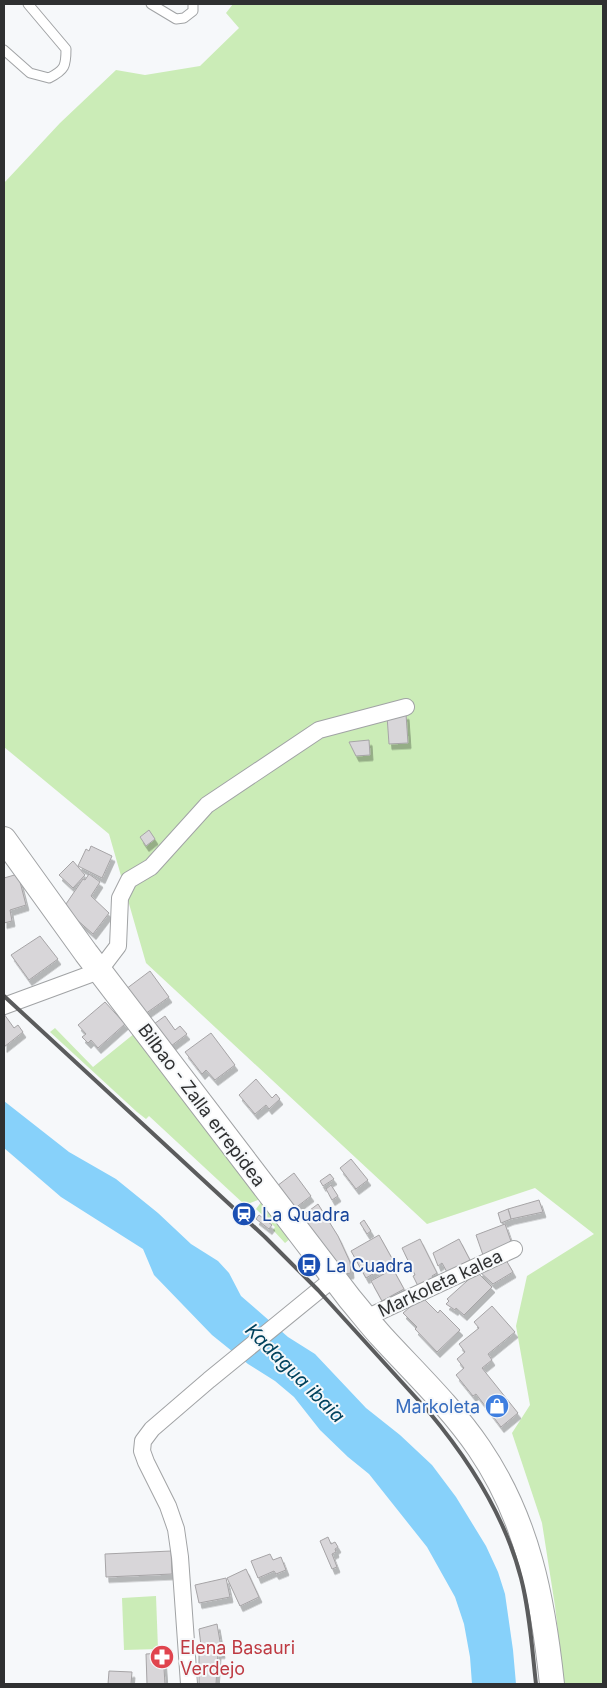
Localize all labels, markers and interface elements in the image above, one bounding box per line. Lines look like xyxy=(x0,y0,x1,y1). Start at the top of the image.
street label: Bilbao - Zalla errepidea xyxy=(134,1020,270,1190)
station icon: La Quadra xyxy=(231,1201,257,1227)
place label: La Quadra xyxy=(262,1204,350,1225)
street label: Markoleta kalea xyxy=(374,1245,506,1321)
bus stop icon: La Cuadra xyxy=(296,1252,322,1278)
place label: La Cuadra xyxy=(326,1255,413,1276)
water label: Kadagua ibaia xyxy=(241,1319,350,1428)
shop icon: Markoleta xyxy=(484,1393,510,1419)
place label: Markoleta xyxy=(395,1396,480,1417)
place label: Elena Basauri Verdejo xyxy=(180,1637,295,1679)
pharmacy icon: Elena Basauri Verdejo xyxy=(149,1644,175,1670)

